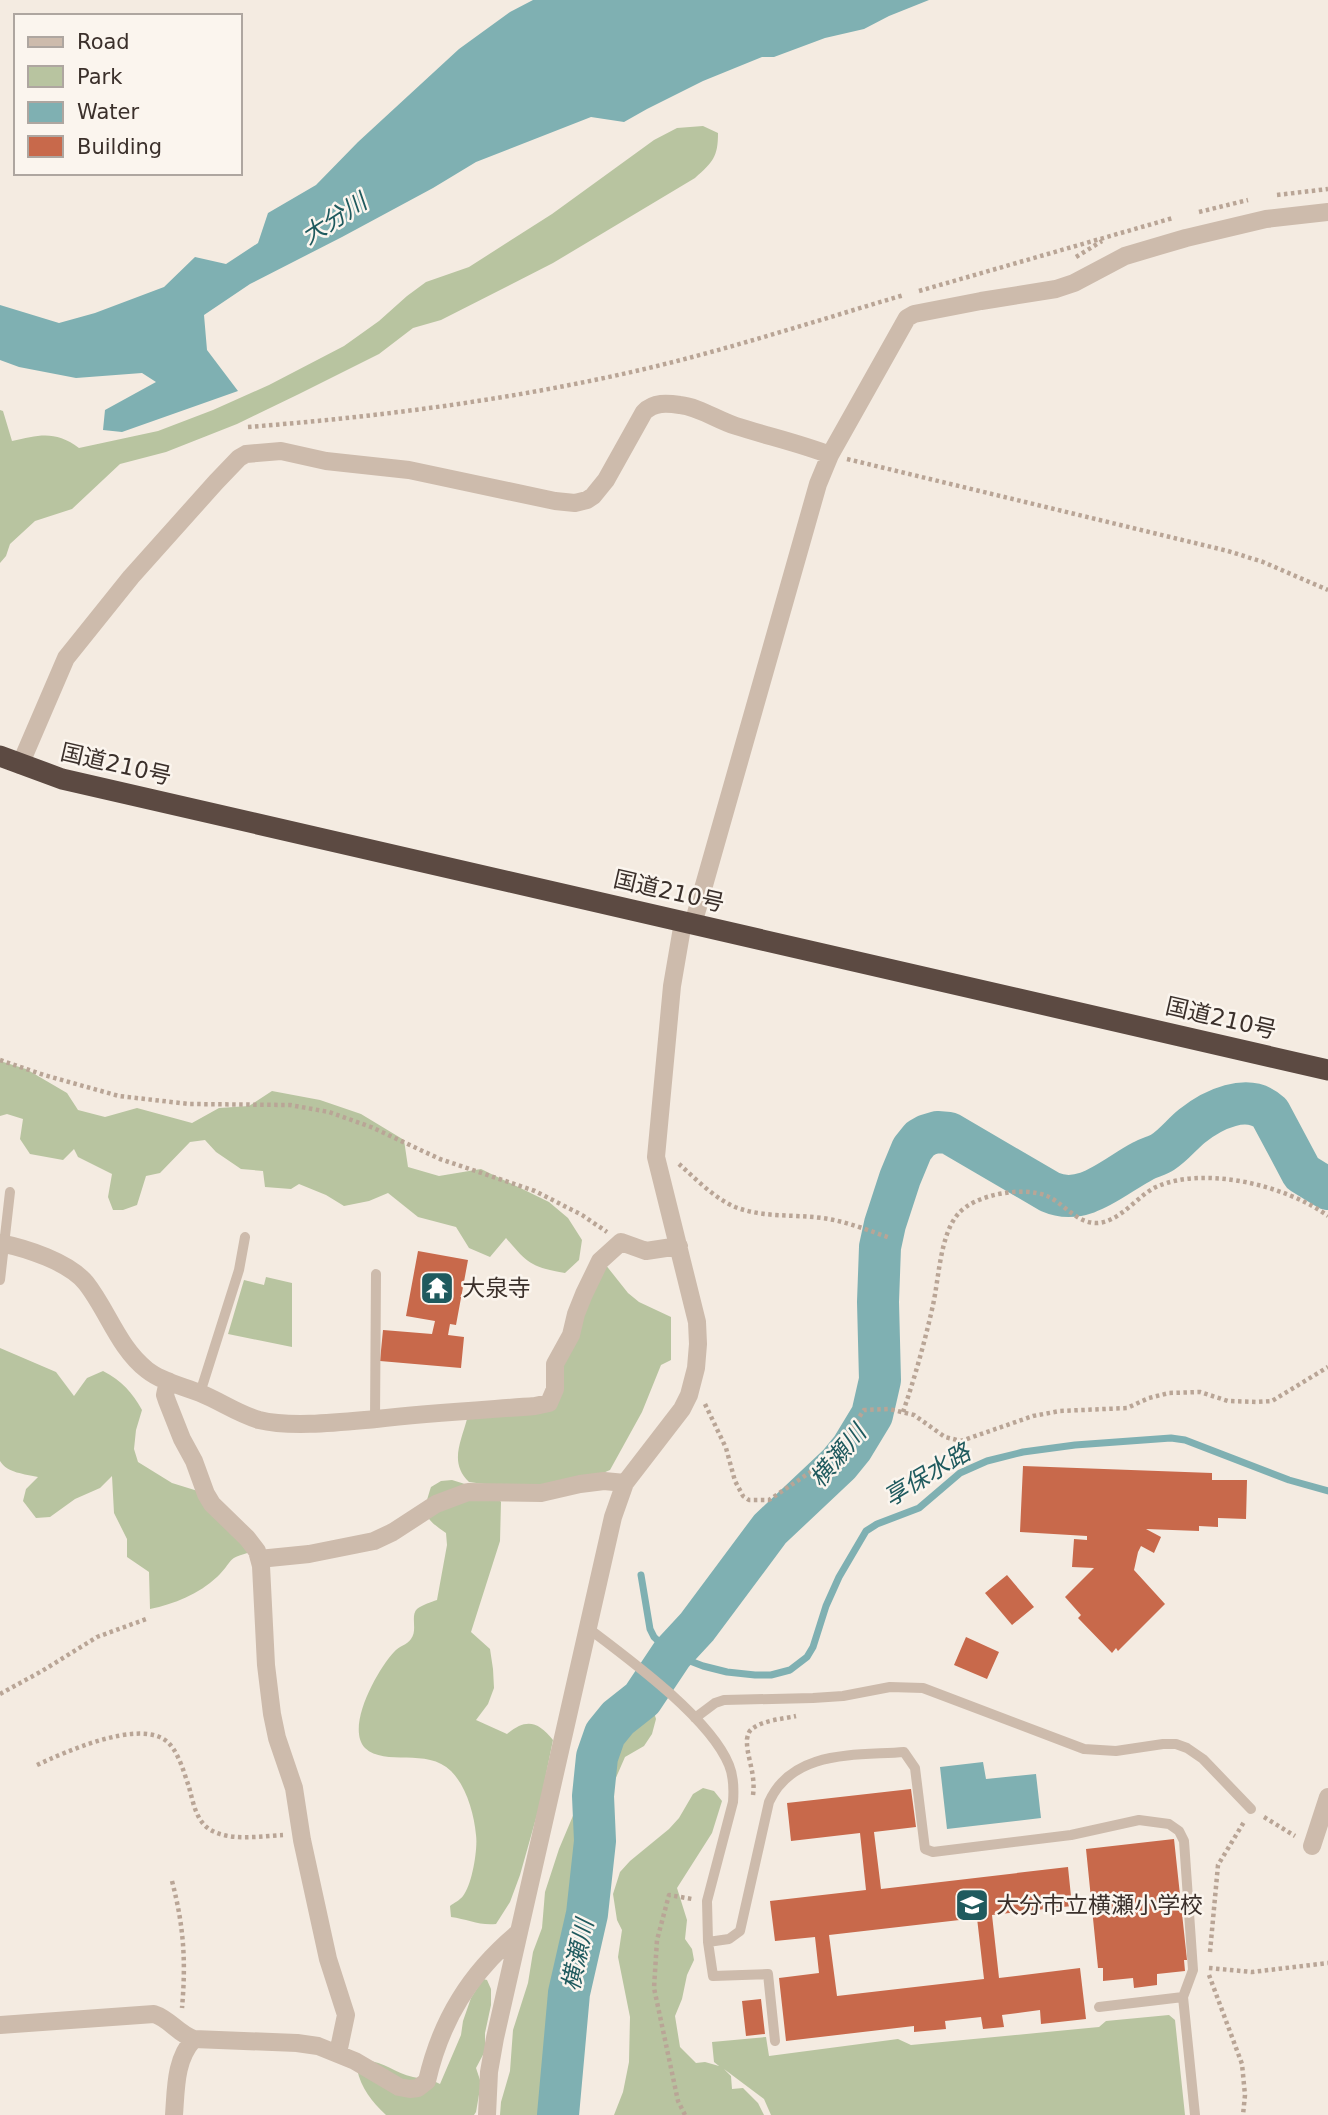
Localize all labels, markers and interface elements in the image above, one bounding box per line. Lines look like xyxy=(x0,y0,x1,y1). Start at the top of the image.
legend xyxy=(14,14,242,175)
text: Road xyxy=(77,30,130,54)
text: Park xyxy=(77,65,123,89)
text: Water xyxy=(77,100,139,124)
text: Building xyxy=(77,135,162,159)
water label: 大分川 xyxy=(296,186,374,250)
street label: 国道210号 xyxy=(58,739,174,789)
street label: 国道210号 xyxy=(611,866,727,916)
street label: 国道210号 xyxy=(1163,993,1279,1043)
temple icon: 大泉寺 xyxy=(418,1269,456,1307)
place label: 大泉寺 xyxy=(462,1275,531,1301)
water label: 横瀬川 xyxy=(804,1417,874,1493)
water label: 享保水路 xyxy=(879,1437,977,1512)
school or university icon: 大分市立横瀬小学校 xyxy=(953,1886,991,1924)
place label: 大分市立横瀬小学校 xyxy=(996,1892,1203,1918)
water label: 横瀬川 xyxy=(557,1914,600,1993)

